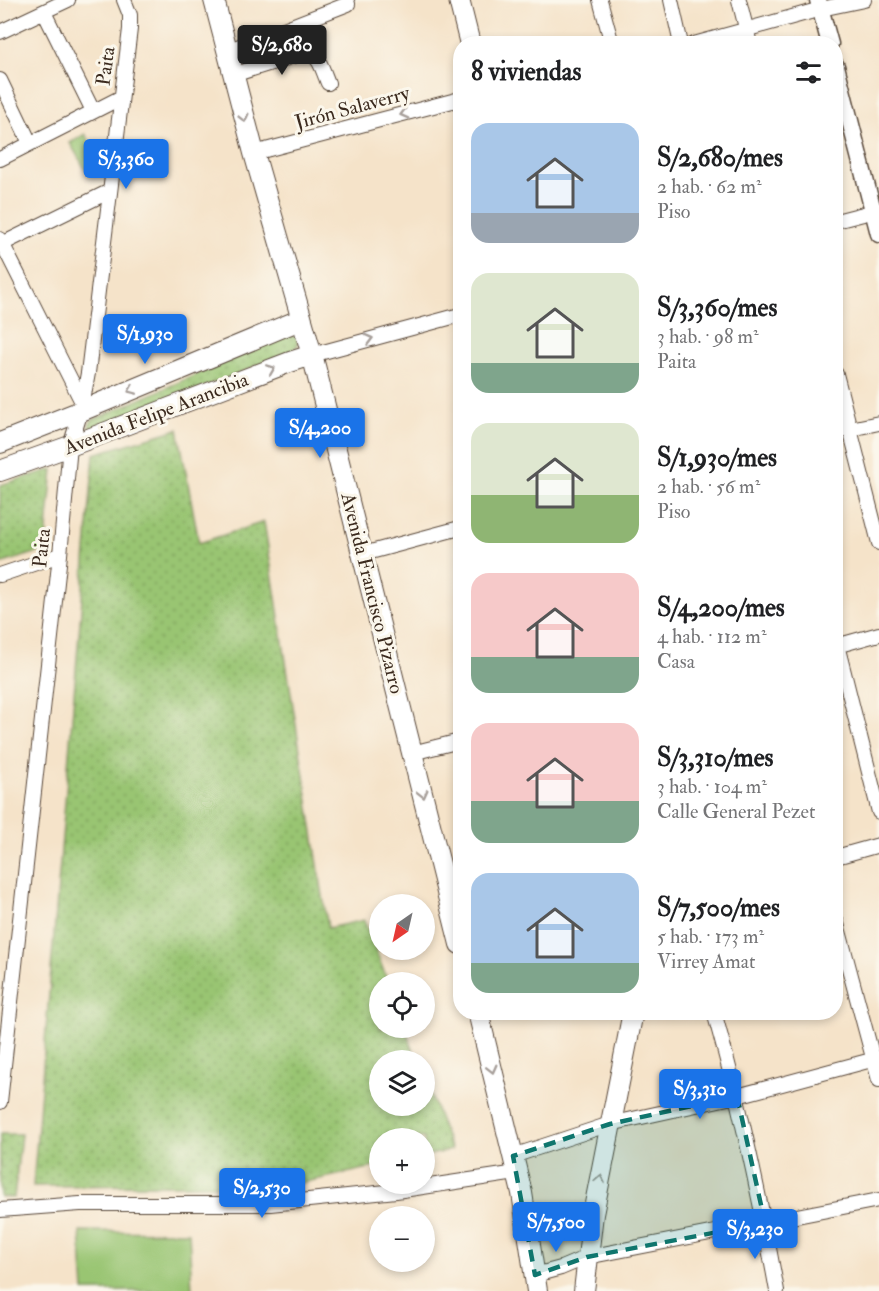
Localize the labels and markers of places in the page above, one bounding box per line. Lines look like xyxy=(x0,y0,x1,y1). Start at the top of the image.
pin: S/2,680 xyxy=(227,25,337,76)
pin: S/3,360 xyxy=(71,139,181,190)
pin: S/1,930 xyxy=(90,314,200,365)
pin: S/4,200 xyxy=(265,408,375,459)
pin: S/3,310 xyxy=(645,1069,755,1120)
pin: S/2,530 xyxy=(207,1168,317,1219)
pin: S/7,500 xyxy=(501,1202,611,1253)
pin: S/3,230 xyxy=(700,1209,810,1260)

